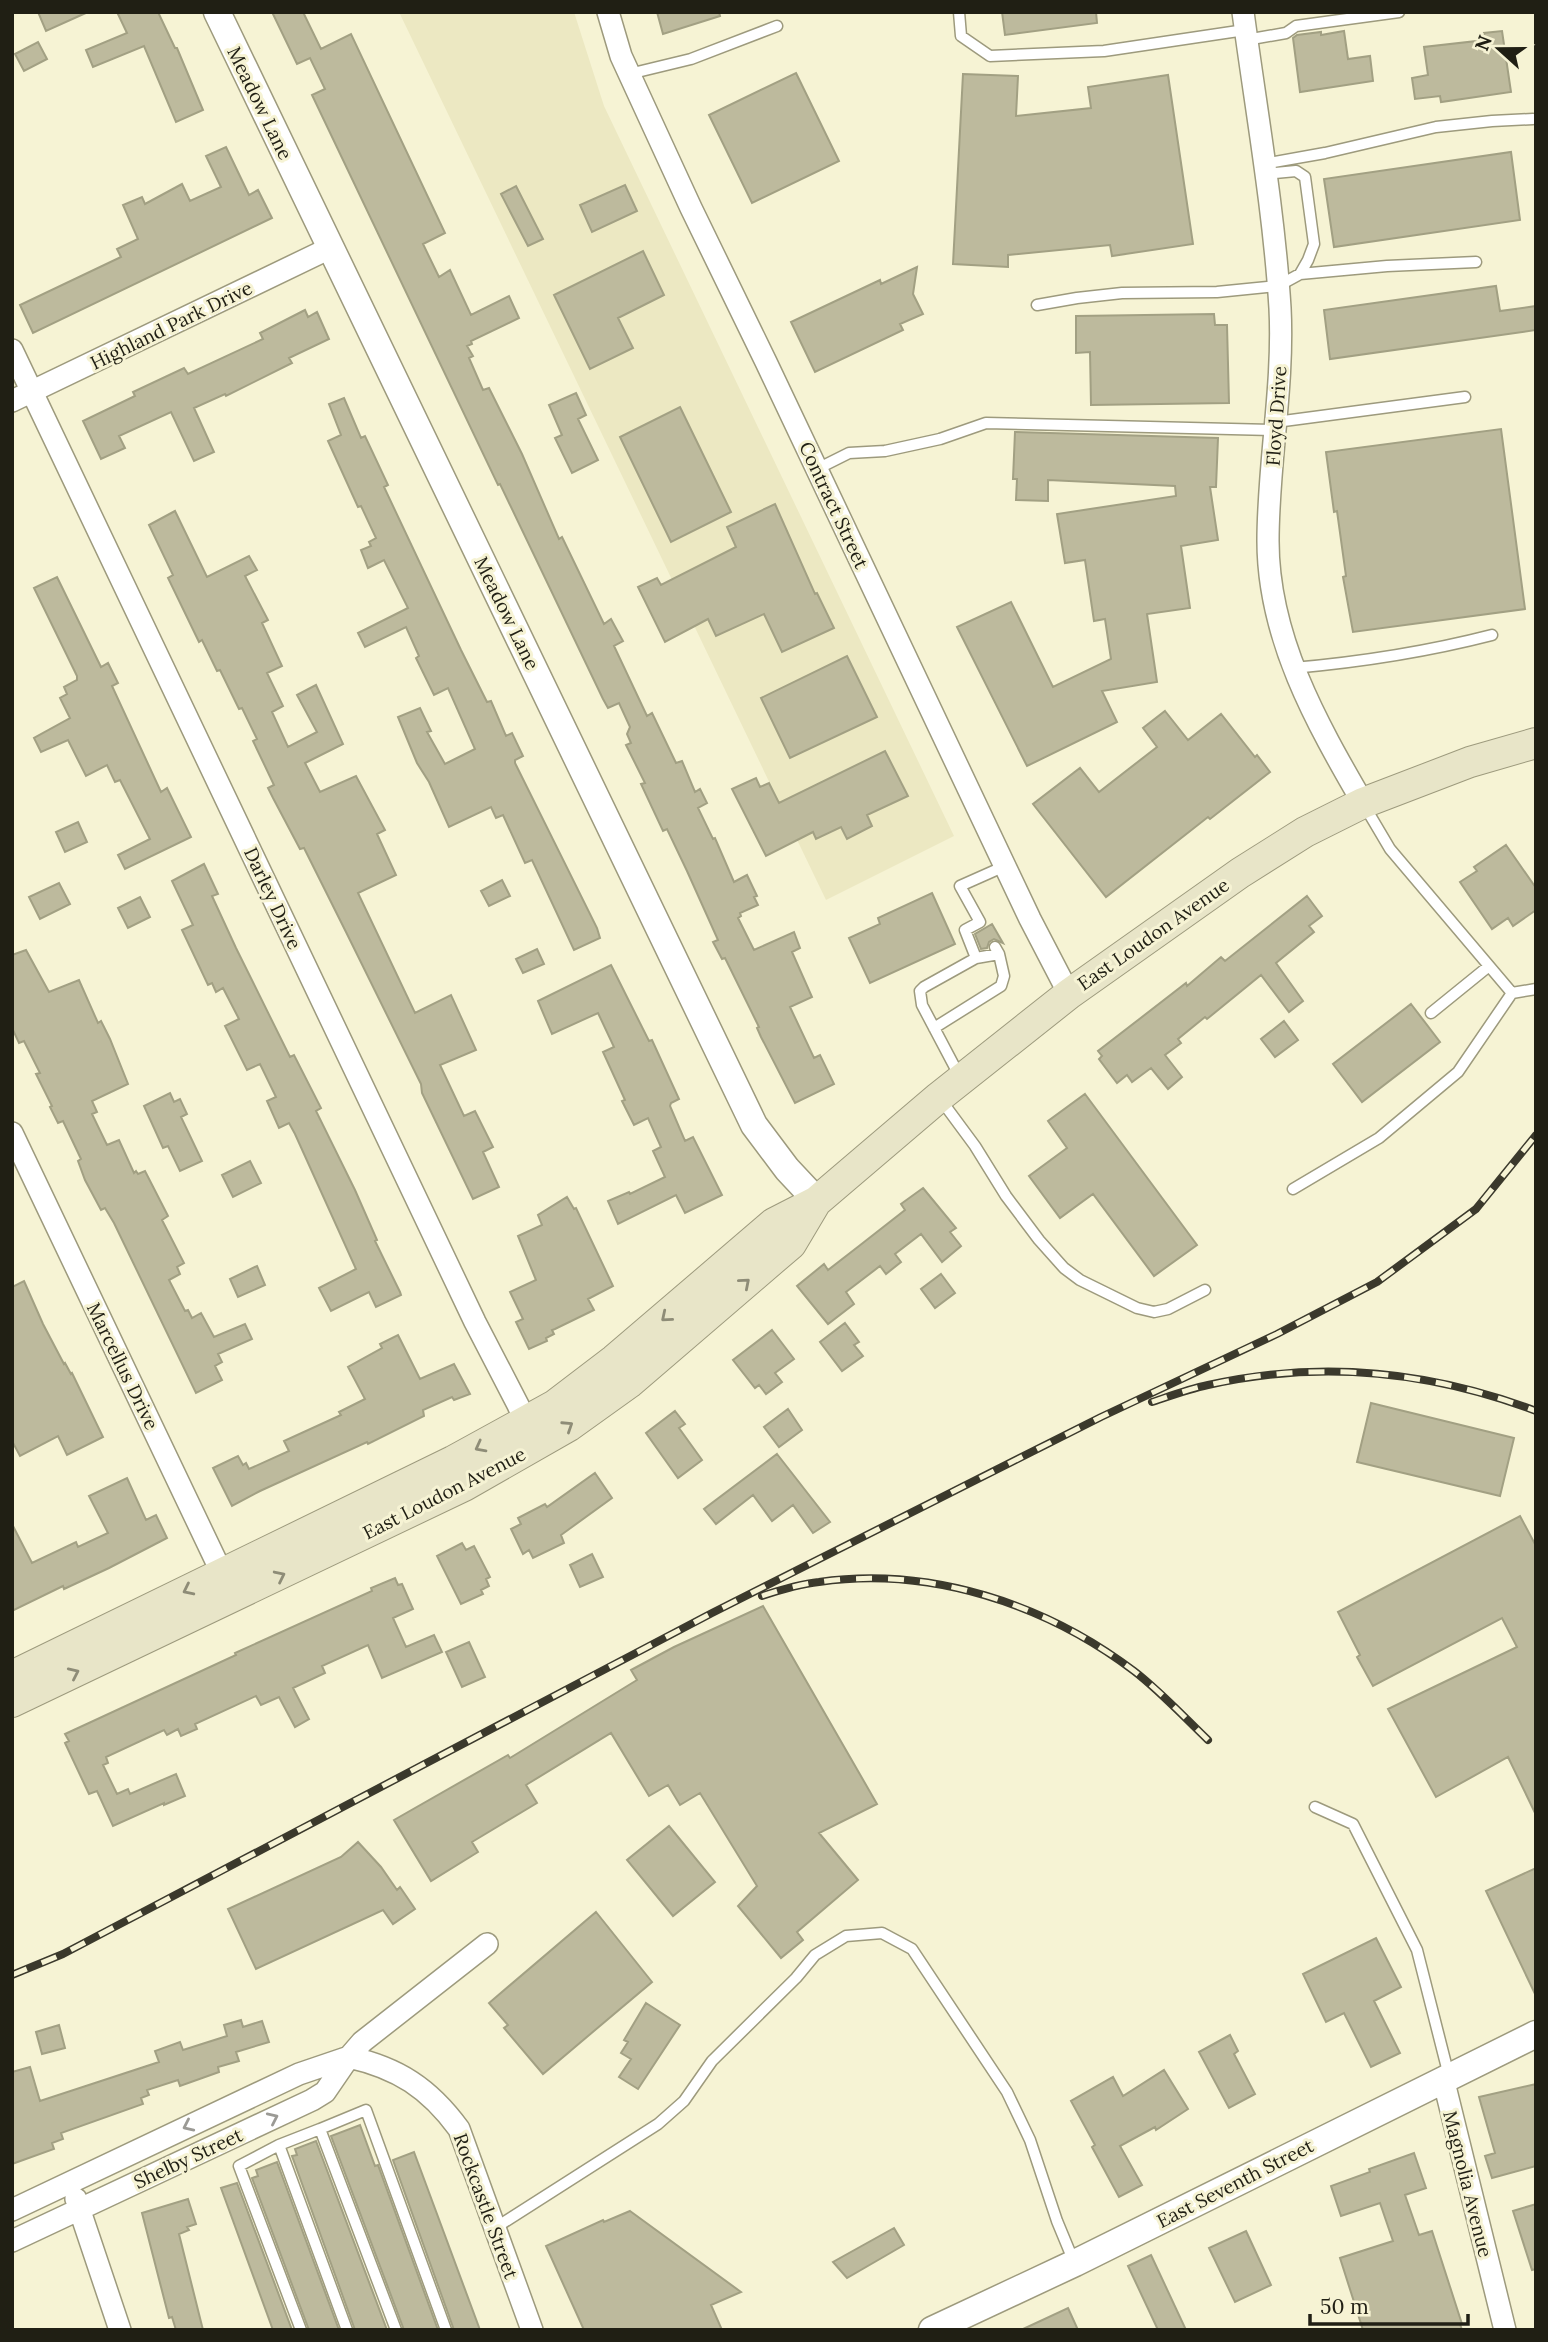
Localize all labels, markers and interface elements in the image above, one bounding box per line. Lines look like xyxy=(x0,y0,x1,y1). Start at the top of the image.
north arrow xyxy=(1464,14,1534,84)
text: N xyxy=(1469,31,1497,54)
street label: Meadow Lane xyxy=(222,42,298,164)
street label: Highland Park Drive xyxy=(86,275,256,375)
street label: Floyd Drive xyxy=(1261,365,1291,467)
street label: Contract Street xyxy=(794,438,874,573)
street label: Meadow Lane xyxy=(469,552,545,674)
street label: Darley Drive xyxy=(239,843,307,953)
street label: East Loudon Avenue xyxy=(1073,873,1233,995)
one-way arrow xyxy=(737,1279,750,1291)
street label: Marcellus Drive xyxy=(82,1298,164,1434)
one-way arrow xyxy=(661,1309,674,1321)
one-way arrow xyxy=(561,1421,574,1434)
one-way arrow xyxy=(475,1438,487,1452)
street label: East Loudon Avenue xyxy=(358,1442,530,1544)
one-way arrow xyxy=(273,1570,285,1584)
one-way arrow xyxy=(183,1582,195,1596)
one-way arrow xyxy=(67,1667,79,1681)
street label: Magnolia Avenue xyxy=(1438,2108,1498,2260)
one-way arrow xyxy=(266,2112,278,2126)
one-way arrow xyxy=(183,2118,195,2132)
street label: Shelby Street xyxy=(130,2122,247,2194)
street label: Rockcastle Street xyxy=(448,2130,524,2283)
street label: East Seventh Street xyxy=(1153,2133,1318,2233)
scale bar xyxy=(1310,2282,1468,2326)
text: 50 m xyxy=(1320,2293,1369,2320)

